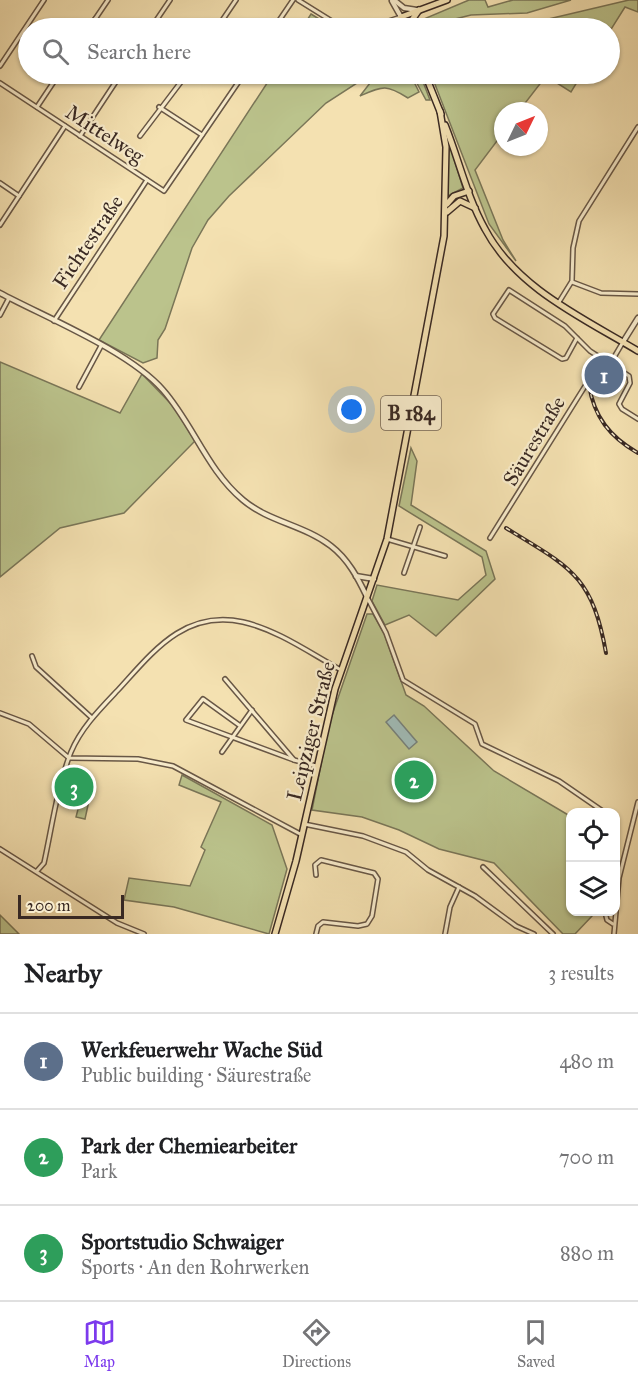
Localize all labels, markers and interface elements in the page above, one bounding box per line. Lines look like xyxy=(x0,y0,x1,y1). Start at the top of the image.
search box xyxy=(18,18,620,84)
icon: search xyxy=(39,35,72,68)
text: Search here xyxy=(87,38,191,65)
street label: Mittelweg xyxy=(61,99,149,169)
north arrow xyxy=(494,102,548,156)
street label: Fichtestraße xyxy=(47,190,129,294)
pin: 1 xyxy=(584,352,624,398)
street label: Säurestraße xyxy=(497,391,571,491)
your location xyxy=(337,395,366,424)
road number: B 184 xyxy=(381,396,441,430)
street label: Leipziger Straße xyxy=(281,658,341,803)
pin: 2 xyxy=(394,758,434,802)
pin: 3 xyxy=(54,764,94,810)
map controls xyxy=(566,808,620,916)
button: locate xyxy=(566,808,620,862)
button: layers xyxy=(566,862,620,916)
scale bar xyxy=(18,892,124,920)
text: 200 m xyxy=(27,896,70,915)
text: Nearby xyxy=(24,957,102,989)
text: 3 results xyxy=(548,961,614,985)
text: Werkfeuerwehr Wache Süd xyxy=(81,1036,323,1063)
text: 1 xyxy=(40,1049,47,1073)
text: 480 m xyxy=(559,1049,614,1073)
text: Public building · Säurestraße xyxy=(81,1063,311,1087)
text: Park der Chemiearbeiter xyxy=(81,1132,297,1159)
text: 2 xyxy=(39,1145,48,1169)
text: 700 m xyxy=(559,1145,614,1169)
text: Park xyxy=(81,1159,117,1183)
text: Sportstudio Schwaiger xyxy=(81,1228,284,1255)
text: 3 xyxy=(40,1241,48,1265)
text: 880 m xyxy=(560,1241,614,1265)
text: Sports · An den Rohrwerken xyxy=(81,1255,309,1279)
tab: Map xyxy=(83,1316,116,1371)
tab: Directions xyxy=(282,1316,351,1371)
tab: Saved xyxy=(517,1316,555,1371)

